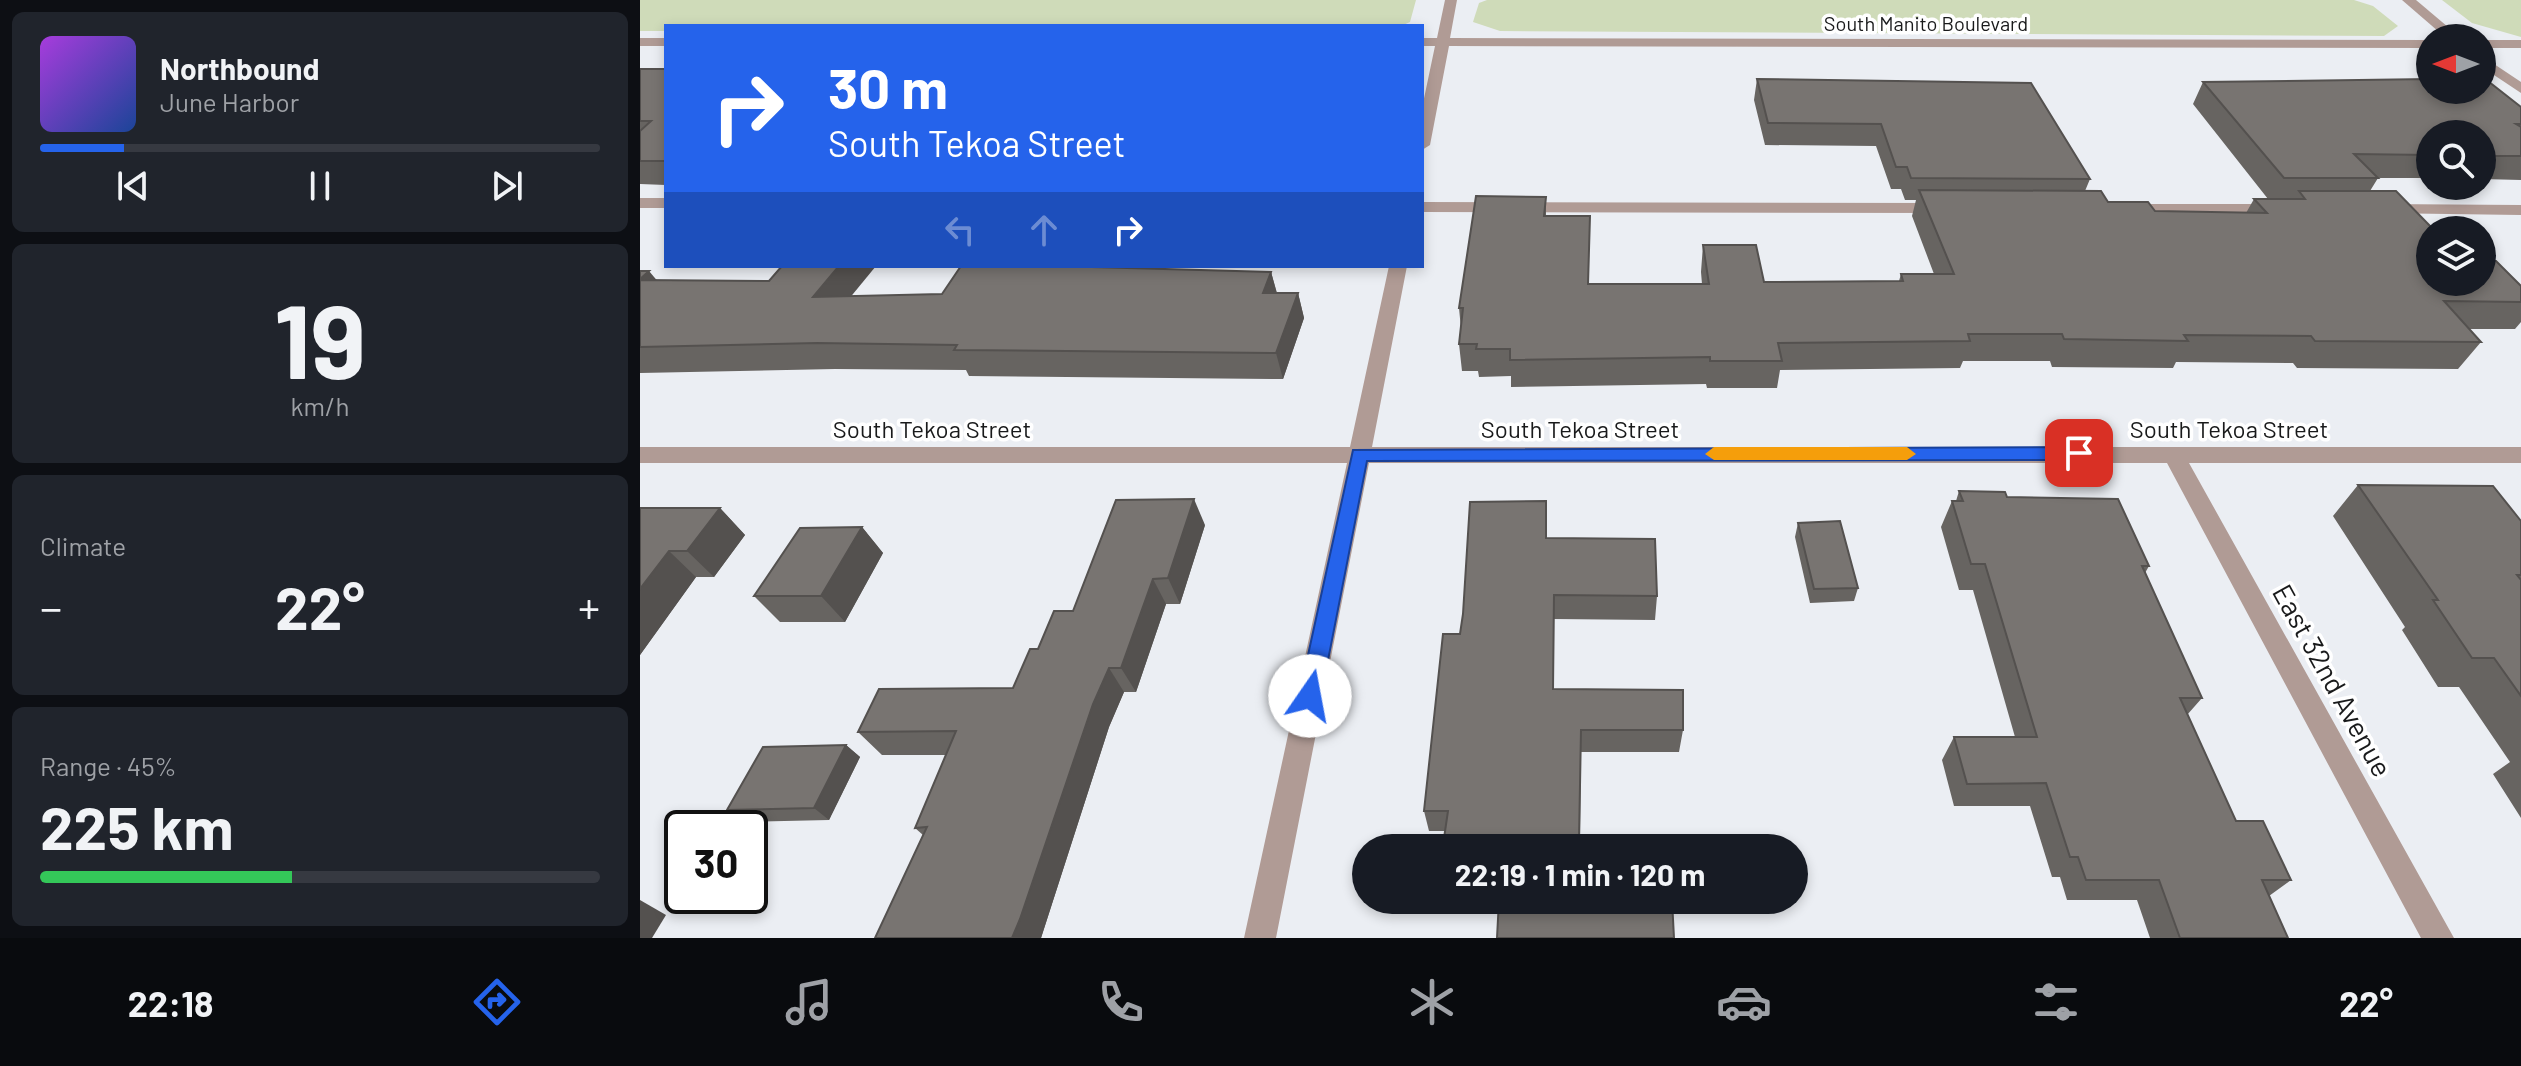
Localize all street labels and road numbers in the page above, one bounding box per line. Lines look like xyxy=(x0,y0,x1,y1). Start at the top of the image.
street label: South Manito Boulevard xyxy=(1824,11,2028,35)
street label: South Tekoa Street xyxy=(833,414,1031,443)
street label: South Tekoa Street xyxy=(1481,414,1679,443)
street label: South Tekoa Street xyxy=(2130,414,2328,443)
street label: East 32nd Avenue xyxy=(2266,578,2400,782)

